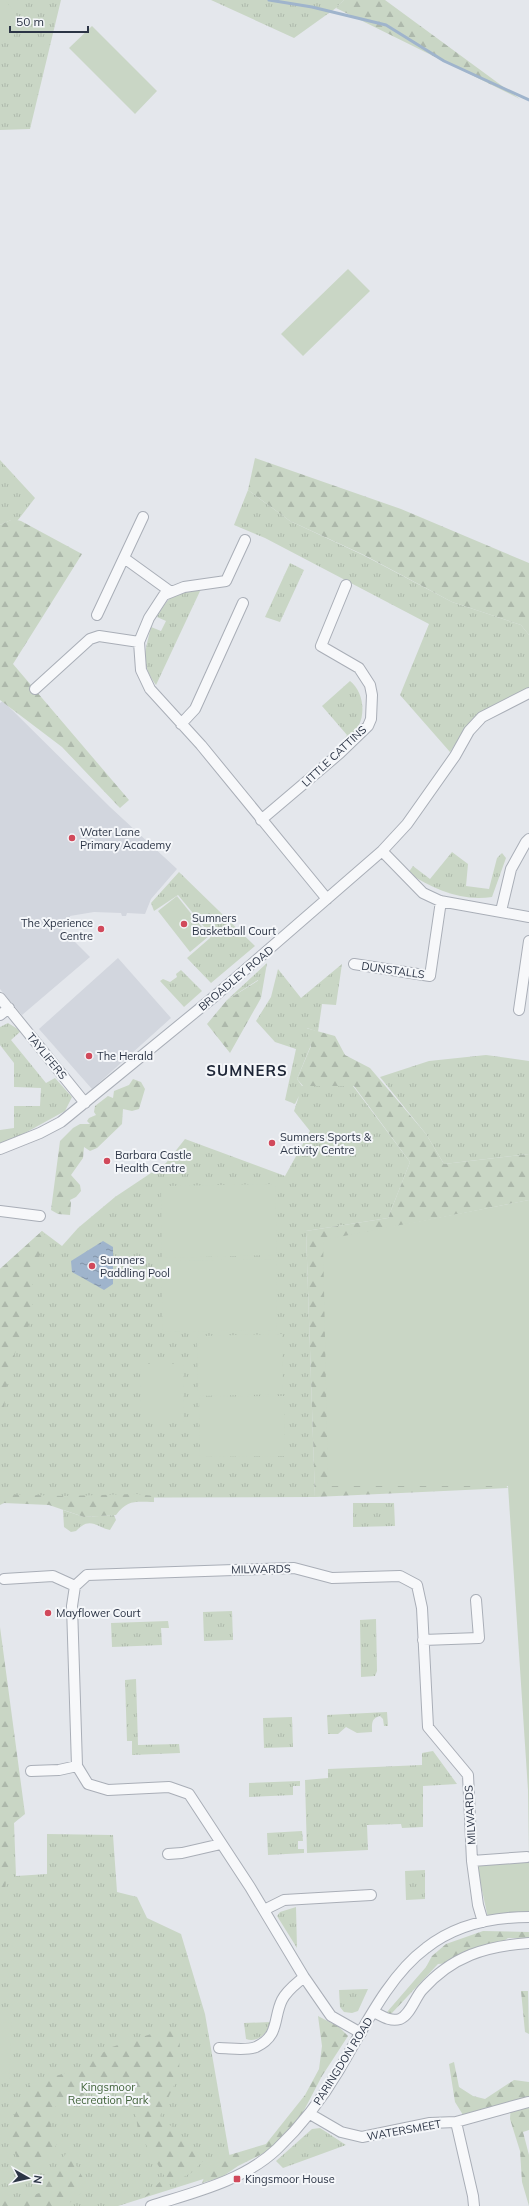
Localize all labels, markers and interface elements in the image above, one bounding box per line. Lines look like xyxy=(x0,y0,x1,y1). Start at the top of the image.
scale bar xyxy=(10,8,88,34)
text: 50 m xyxy=(16,14,44,29)
street label: LITTLE CATTINS xyxy=(299,722,369,790)
place label: Water Lane Primary Academy xyxy=(80,825,171,852)
marker: Water Lane Primary Academy xyxy=(67,833,77,843)
place label: Sumners Basketball Court xyxy=(192,911,276,938)
place label: The Xperience Centre xyxy=(21,916,93,943)
marker: Sumners Basketball Court xyxy=(179,919,189,929)
marker: The Xperience Centre xyxy=(96,924,106,934)
street label: BROADLEY ROAD xyxy=(196,942,276,1014)
street label: DUNSTALLS xyxy=(360,959,426,981)
street label: TAYLIFERS xyxy=(24,1030,70,1082)
place label: The Herald xyxy=(97,1049,153,1063)
marker: The Herald xyxy=(84,1051,94,1061)
district label: SUMNERS xyxy=(206,1061,288,1080)
place label: Sumners Sports & Activity Centre xyxy=(280,1130,372,1157)
marker: Sumners Sports & Activity Centre xyxy=(267,1138,277,1148)
place label: Barbara Castle Health Centre xyxy=(115,1148,191,1175)
marker: Barbara Castle Health Centre xyxy=(102,1156,112,1166)
place label: Sumners Paddling Pool xyxy=(100,1253,170,1280)
marker: Sumners Paddling Pool xyxy=(87,1261,97,1271)
street label: MILWARDS xyxy=(231,1561,291,1577)
place label: Mayflower Court xyxy=(56,1606,141,1620)
marker: Mayflower Court xyxy=(43,1608,53,1618)
street label: MILWARDS xyxy=(461,1785,479,1845)
street label: PARINGDON ROAD xyxy=(310,2014,376,2108)
park label: Kingsmoor Recreation Park xyxy=(68,2080,149,2107)
street label: WATERSMEET xyxy=(366,2117,443,2143)
north arrow xyxy=(8,2158,48,2198)
place label: Kingsmoor House xyxy=(245,2172,335,2186)
text: N xyxy=(30,2174,45,2184)
marker: Kingsmoor House xyxy=(232,2174,242,2184)

